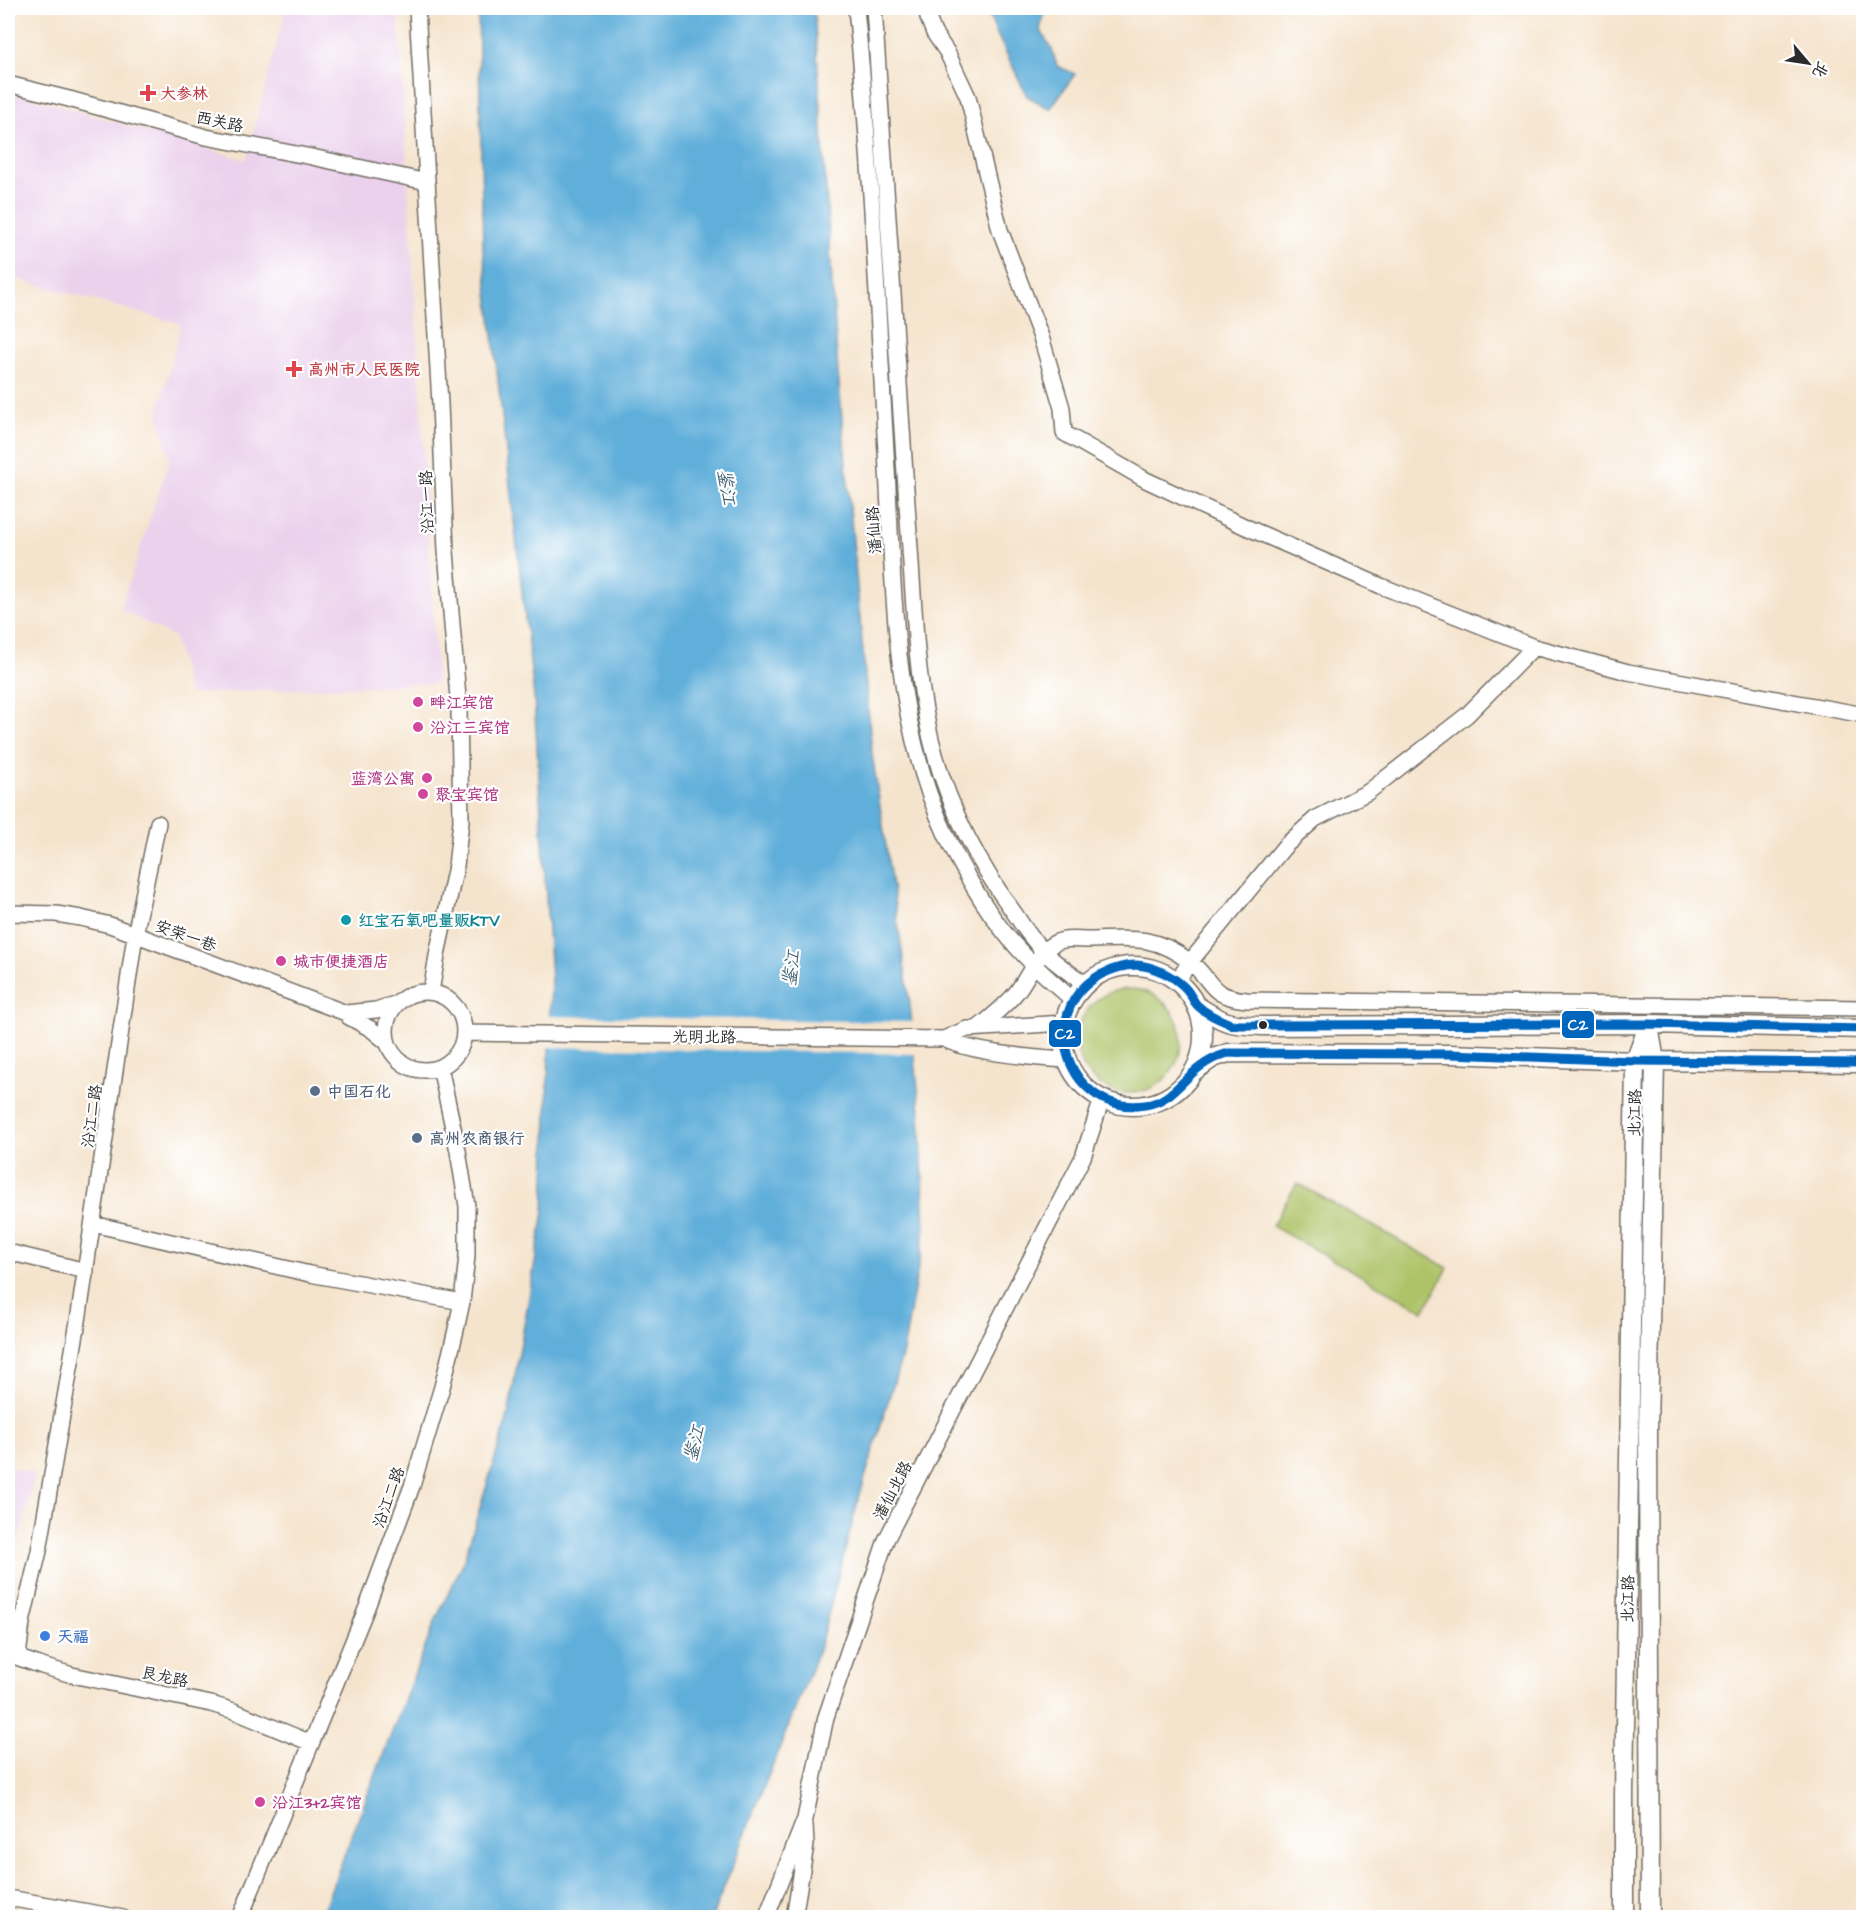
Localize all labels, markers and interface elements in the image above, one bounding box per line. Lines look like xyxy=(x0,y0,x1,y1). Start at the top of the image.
north arrow xyxy=(1778,33,1838,93)
text: 北 xyxy=(1807,57,1834,82)
place label: 大参林 xyxy=(160,83,208,105)
marker: 大参林 xyxy=(141,86,155,100)
street label: 西关路 xyxy=(194,106,246,138)
place label: 高州市人民医院 xyxy=(308,359,420,381)
marker: 高州市人民医院 xyxy=(285,360,303,378)
water label: 鉴江 xyxy=(711,467,742,508)
street label: 沿江一路 xyxy=(415,470,439,534)
street label: 潘仙路 xyxy=(861,505,887,555)
place label: 畔江宾馆 xyxy=(430,692,494,714)
marker: 畔江宾馆 xyxy=(411,695,425,709)
place label: 沿江三宾馆 xyxy=(430,717,510,739)
marker: 沿江三宾馆 xyxy=(411,720,425,734)
place label: 蓝湾公寓 xyxy=(351,768,415,790)
marker: 蓝湾公寓 xyxy=(420,771,434,785)
place label: 聚宝宾馆 xyxy=(435,784,499,806)
marker: 聚宝宾馆 xyxy=(416,787,430,801)
place label: 红宝石氧吧量贩KTV xyxy=(358,910,501,932)
marker: 红宝石氧吧量贩KTV xyxy=(339,913,353,927)
street label: 安荣一巷 xyxy=(152,915,219,957)
water label: 鉴江 xyxy=(777,948,807,988)
place label: 城市便捷酒店 xyxy=(293,951,389,973)
marker: 城市便捷酒店 xyxy=(274,954,288,968)
line badge: C2 xyxy=(1561,1010,1595,1039)
text: C2 xyxy=(1568,1014,1589,1036)
line badge: C2 xyxy=(1048,1019,1082,1048)
unlabelled marker xyxy=(1257,1019,1269,1031)
text: C2 xyxy=(1055,1023,1076,1045)
street label: 光明北路 xyxy=(672,1025,736,1049)
place label: 中国石化 xyxy=(327,1081,391,1103)
street label: 沿江二路 xyxy=(77,1083,107,1149)
marker: 中国石化 xyxy=(308,1084,322,1098)
street label: 北江路 xyxy=(1624,1089,1646,1137)
place label: 高州农商银行 xyxy=(429,1128,525,1150)
marker: 高州农商银行 xyxy=(410,1131,424,1145)
water label: 鉴江 xyxy=(678,1422,711,1464)
street label: 潘仙北路 xyxy=(868,1457,918,1524)
street label: 沿江二路 xyxy=(368,1464,410,1531)
street label: 北江路 xyxy=(1617,1575,1639,1623)
place label: 天福 xyxy=(57,1626,89,1648)
marker: 天福 xyxy=(38,1629,52,1643)
street label: 艮龙路 xyxy=(139,1661,191,1693)
place label: 沿江3+2宾馆 xyxy=(272,1792,362,1814)
marker: 沿江3+2宾馆 xyxy=(253,1795,267,1809)

